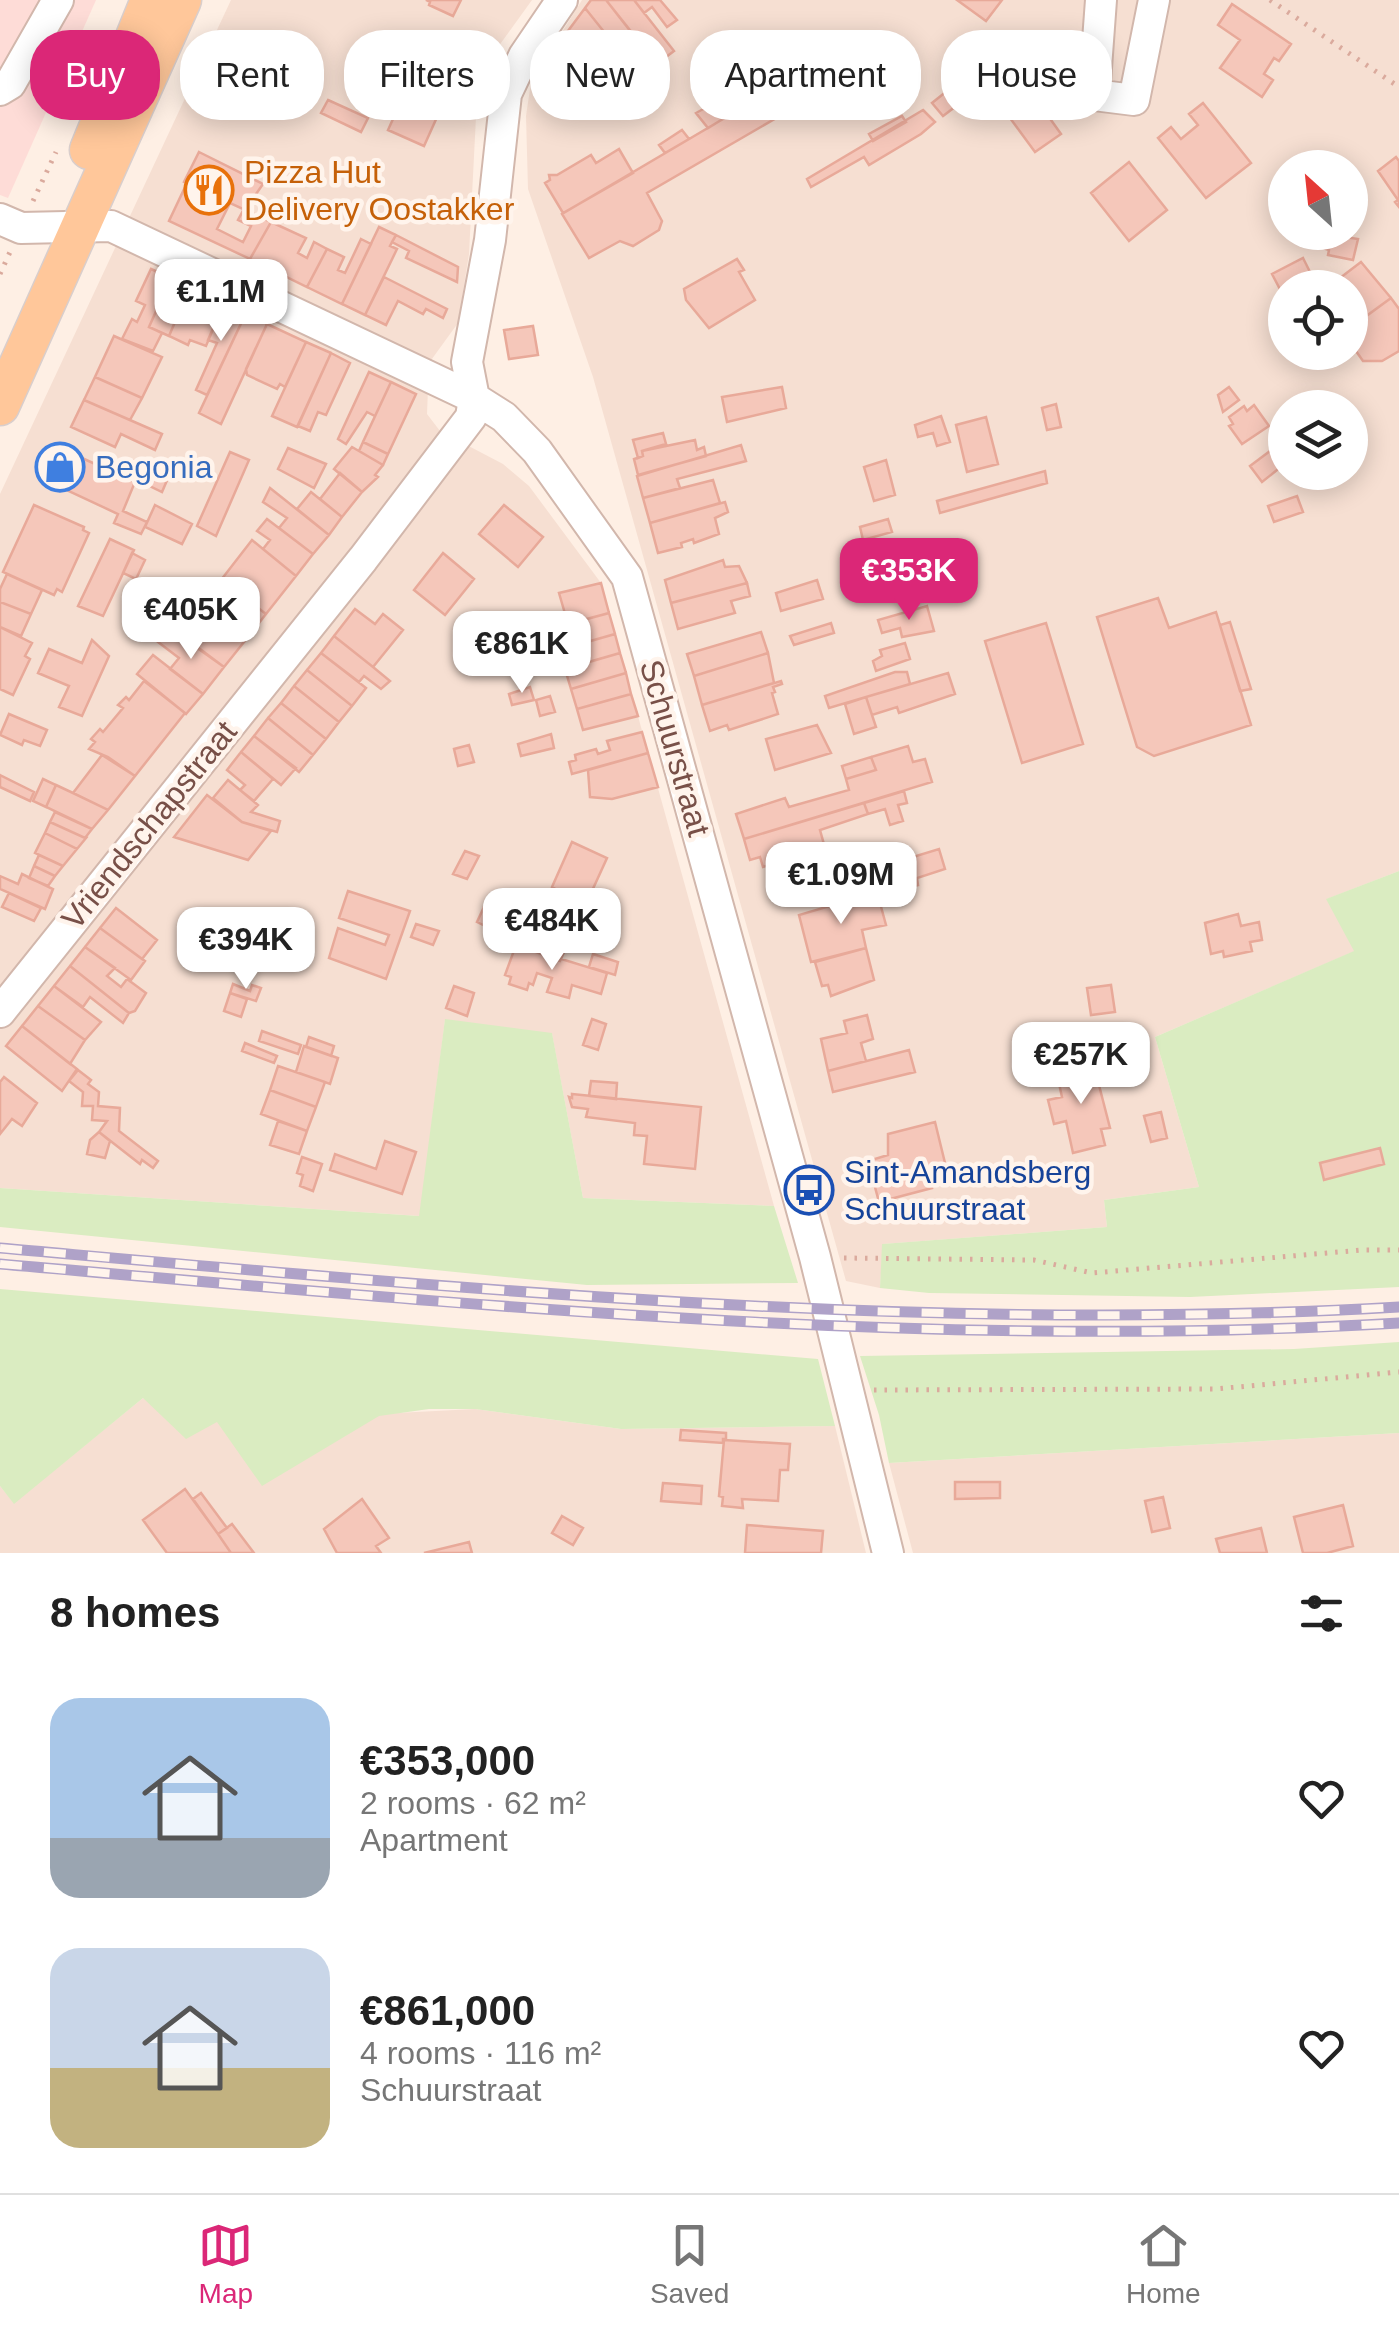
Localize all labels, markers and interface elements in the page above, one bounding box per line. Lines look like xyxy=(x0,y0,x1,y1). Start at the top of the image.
chip: Buy xyxy=(30,30,160,120)
chip: Rent xyxy=(180,30,324,120)
chip: Filters xyxy=(344,30,510,120)
chip: New xyxy=(530,30,670,120)
chip: Apartment xyxy=(690,30,921,120)
chip: House xyxy=(941,30,1112,120)
north arrow xyxy=(1268,150,1368,250)
map controls xyxy=(1268,150,1368,490)
place label: Pizza Hut Delivery Oostakker xyxy=(244,154,515,227)
restaurant icon: Pizza Hut Delivery Oostakker xyxy=(183,164,235,216)
pin: €1.1M xyxy=(151,259,291,344)
button: locate xyxy=(1268,270,1368,370)
text: €1.1M xyxy=(177,273,265,309)
button: layers xyxy=(1268,390,1368,490)
shop icon: Begonia xyxy=(34,441,86,493)
place label: Begonia xyxy=(95,449,213,485)
pin: €353K xyxy=(839,538,979,623)
text: €353K xyxy=(862,552,956,588)
pin: €405K xyxy=(121,577,261,662)
text: €405K xyxy=(144,591,238,627)
pin: €861K xyxy=(452,611,592,696)
text: €861K xyxy=(475,625,569,661)
street label: Schuurstraat xyxy=(633,656,717,840)
street label: Vriendschapstraat xyxy=(54,714,244,936)
pin: €1.09M xyxy=(760,842,922,927)
text: €1.09M xyxy=(788,856,894,892)
pin: €484K xyxy=(482,888,622,973)
text: €484K xyxy=(505,902,599,938)
pin: €394K xyxy=(176,907,316,992)
text: €394K xyxy=(199,921,293,957)
pin: €257K xyxy=(1011,1022,1151,1107)
text: €257K xyxy=(1034,1036,1128,1072)
place label: Sint-Amandsberg Schuurstraat xyxy=(844,1154,1091,1227)
bus stop icon: Sint-Amandsberg Schuurstraat xyxy=(783,1164,835,1216)
icon: filters xyxy=(1294,1586,1349,1641)
text: 8 homes xyxy=(50,1589,220,1636)
text: €353,000 xyxy=(360,1737,535,1784)
icon: home xyxy=(130,1738,250,1858)
icon: heart xyxy=(1294,1771,1349,1826)
text: 2 rooms · 62 m² xyxy=(360,1785,586,1821)
text: Apartment xyxy=(360,1822,508,1858)
text: €861,000 xyxy=(360,1987,535,2034)
icon: home xyxy=(130,1988,250,2108)
icon: heart xyxy=(1294,2021,1349,2076)
text: 4 rooms · 116 m² xyxy=(360,2035,601,2071)
text: Schuurstraat xyxy=(360,2072,541,2108)
tab: Map xyxy=(198,2218,253,2310)
tab: Saved xyxy=(650,2218,729,2310)
tab: Home xyxy=(1126,2218,1201,2310)

